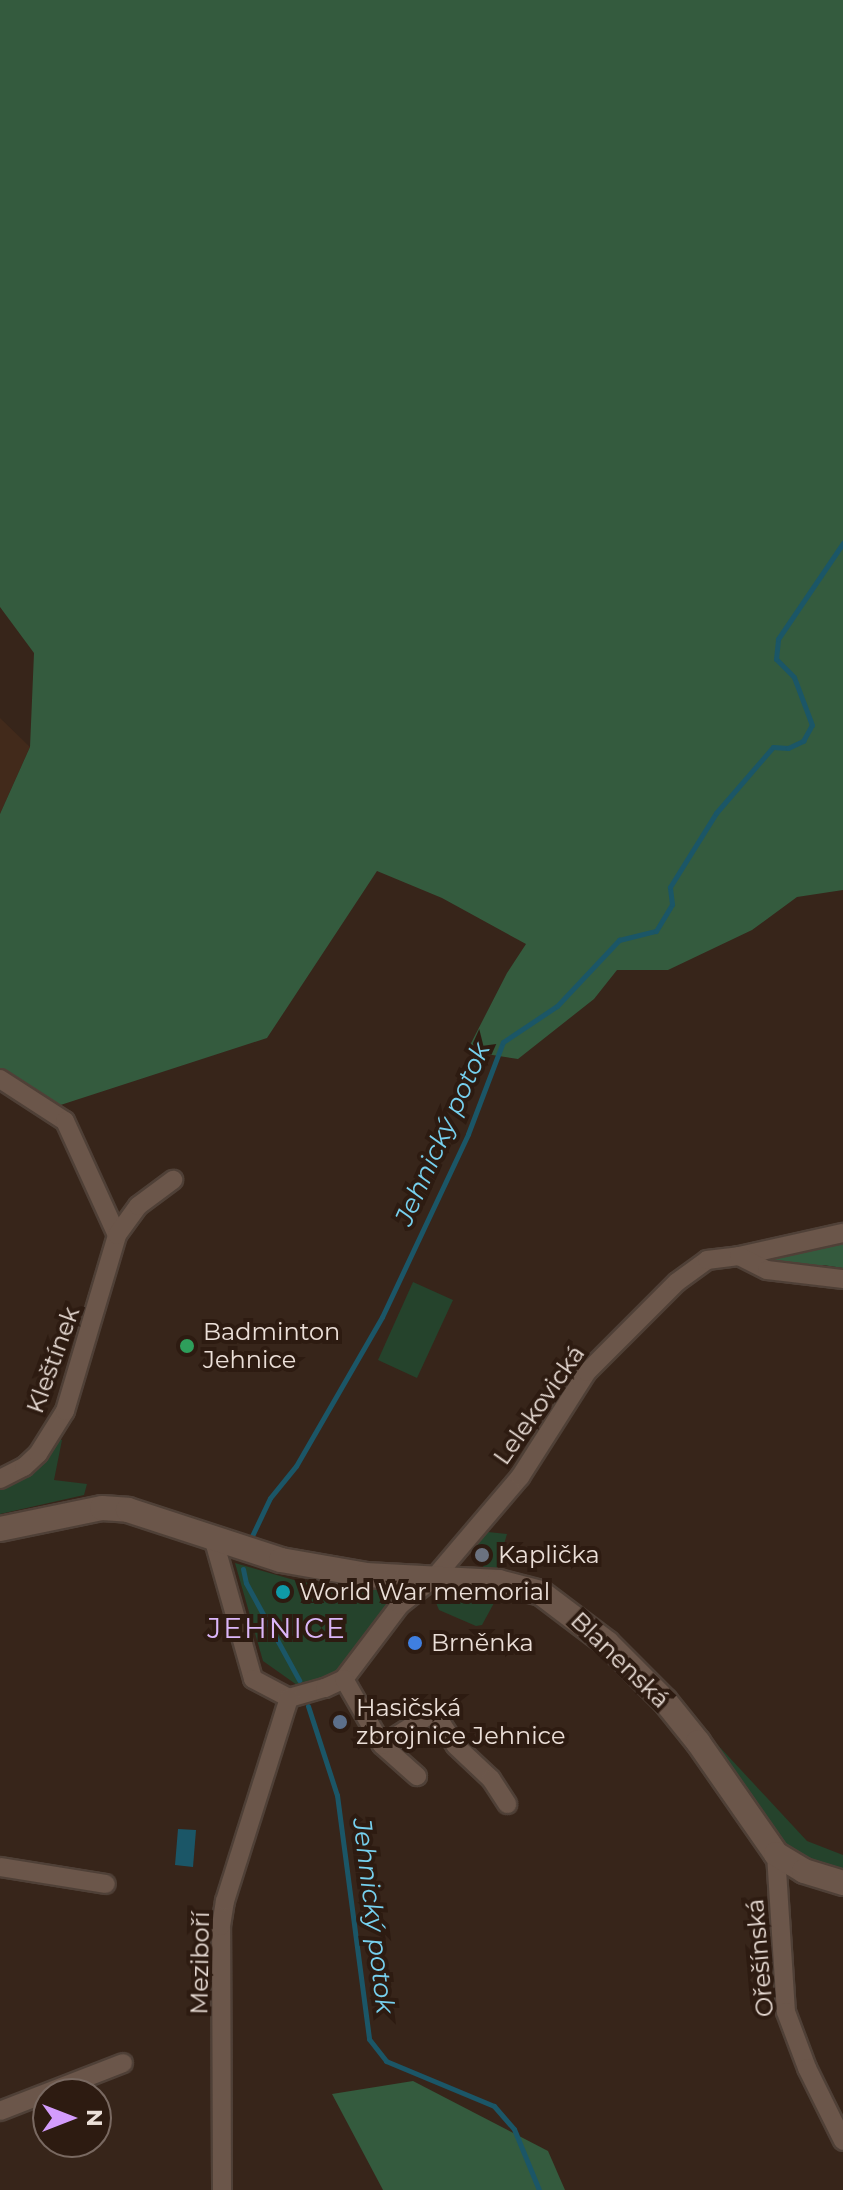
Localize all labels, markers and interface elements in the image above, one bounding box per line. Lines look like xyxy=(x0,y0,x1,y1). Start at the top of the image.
water label: Jehnický potok xyxy=(389,1038,497,1230)
street label: Kleštínek xyxy=(20,1303,86,1417)
place label: Badminton Jehnice xyxy=(203,1318,340,1374)
marker: Badminton Jehnice xyxy=(178,1337,196,1355)
street label: Lelekovická xyxy=(487,1340,591,1470)
place label: Kaplička xyxy=(498,1541,600,1569)
marker: Kaplička xyxy=(473,1546,491,1564)
place label: World War memorial xyxy=(299,1578,550,1606)
marker: World War memorial xyxy=(274,1583,292,1601)
street label: Blanenská xyxy=(565,1606,675,1714)
district label: JEHNICE xyxy=(207,1611,347,1645)
place label: Brněnka xyxy=(431,1629,534,1657)
marker: Brněnka xyxy=(406,1634,424,1652)
place label: Hasičská zbrojnice Jehnice xyxy=(356,1694,565,1750)
marker: Hasičská zbrojnice Jehnice xyxy=(331,1713,349,1731)
water label: Jehnický potok xyxy=(346,1817,400,2015)
street label: Ořešínská xyxy=(740,1898,780,2018)
street label: Meziboří xyxy=(185,1911,215,2015)
north arrow xyxy=(32,2078,112,2158)
text: N xyxy=(81,2109,108,2127)

